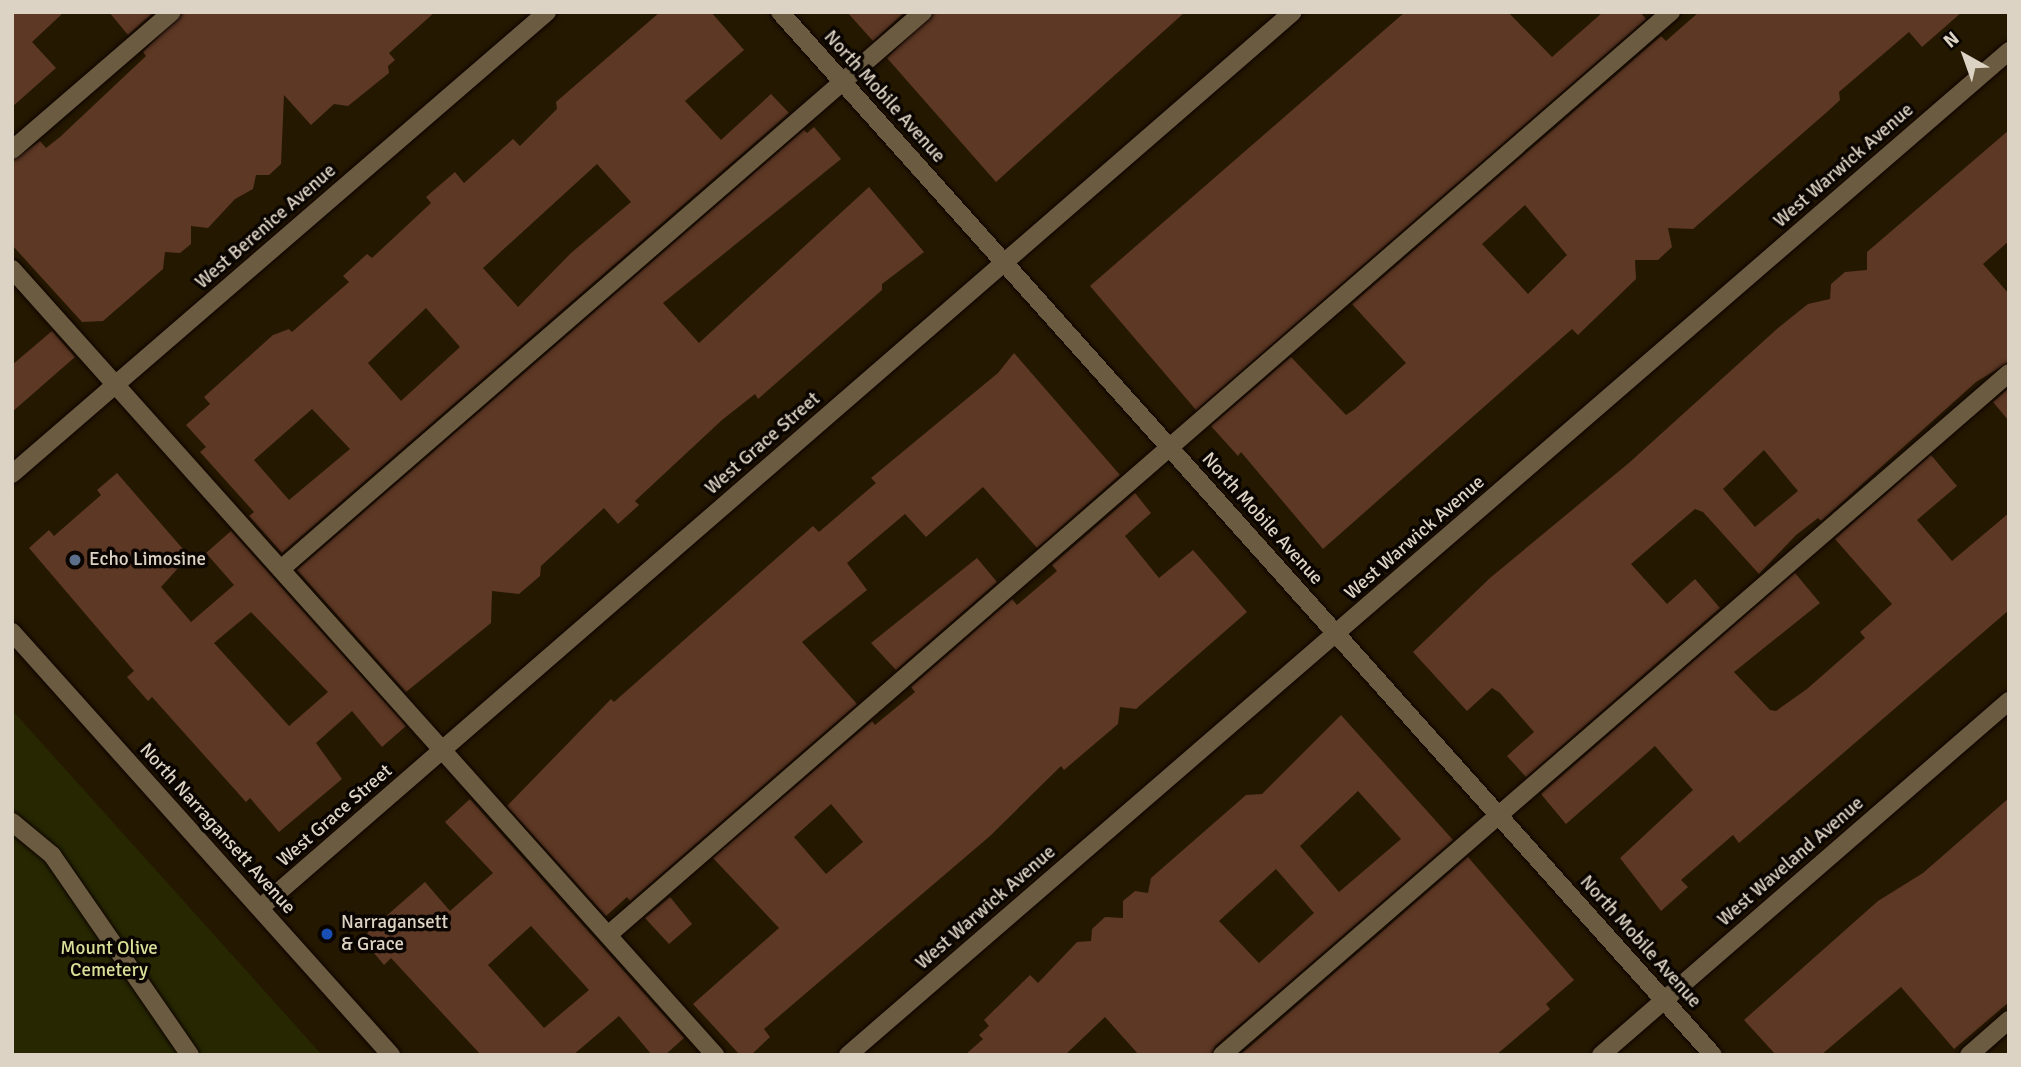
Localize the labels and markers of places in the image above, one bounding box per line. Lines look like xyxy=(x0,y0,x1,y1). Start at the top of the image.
place label: Echo Limosine xyxy=(89,549,206,571)
marker: Echo Limosine xyxy=(67,552,83,568)
place label: Narragansett & Grace xyxy=(341,912,448,956)
marker: Narragansett & Grace xyxy=(319,926,335,942)

